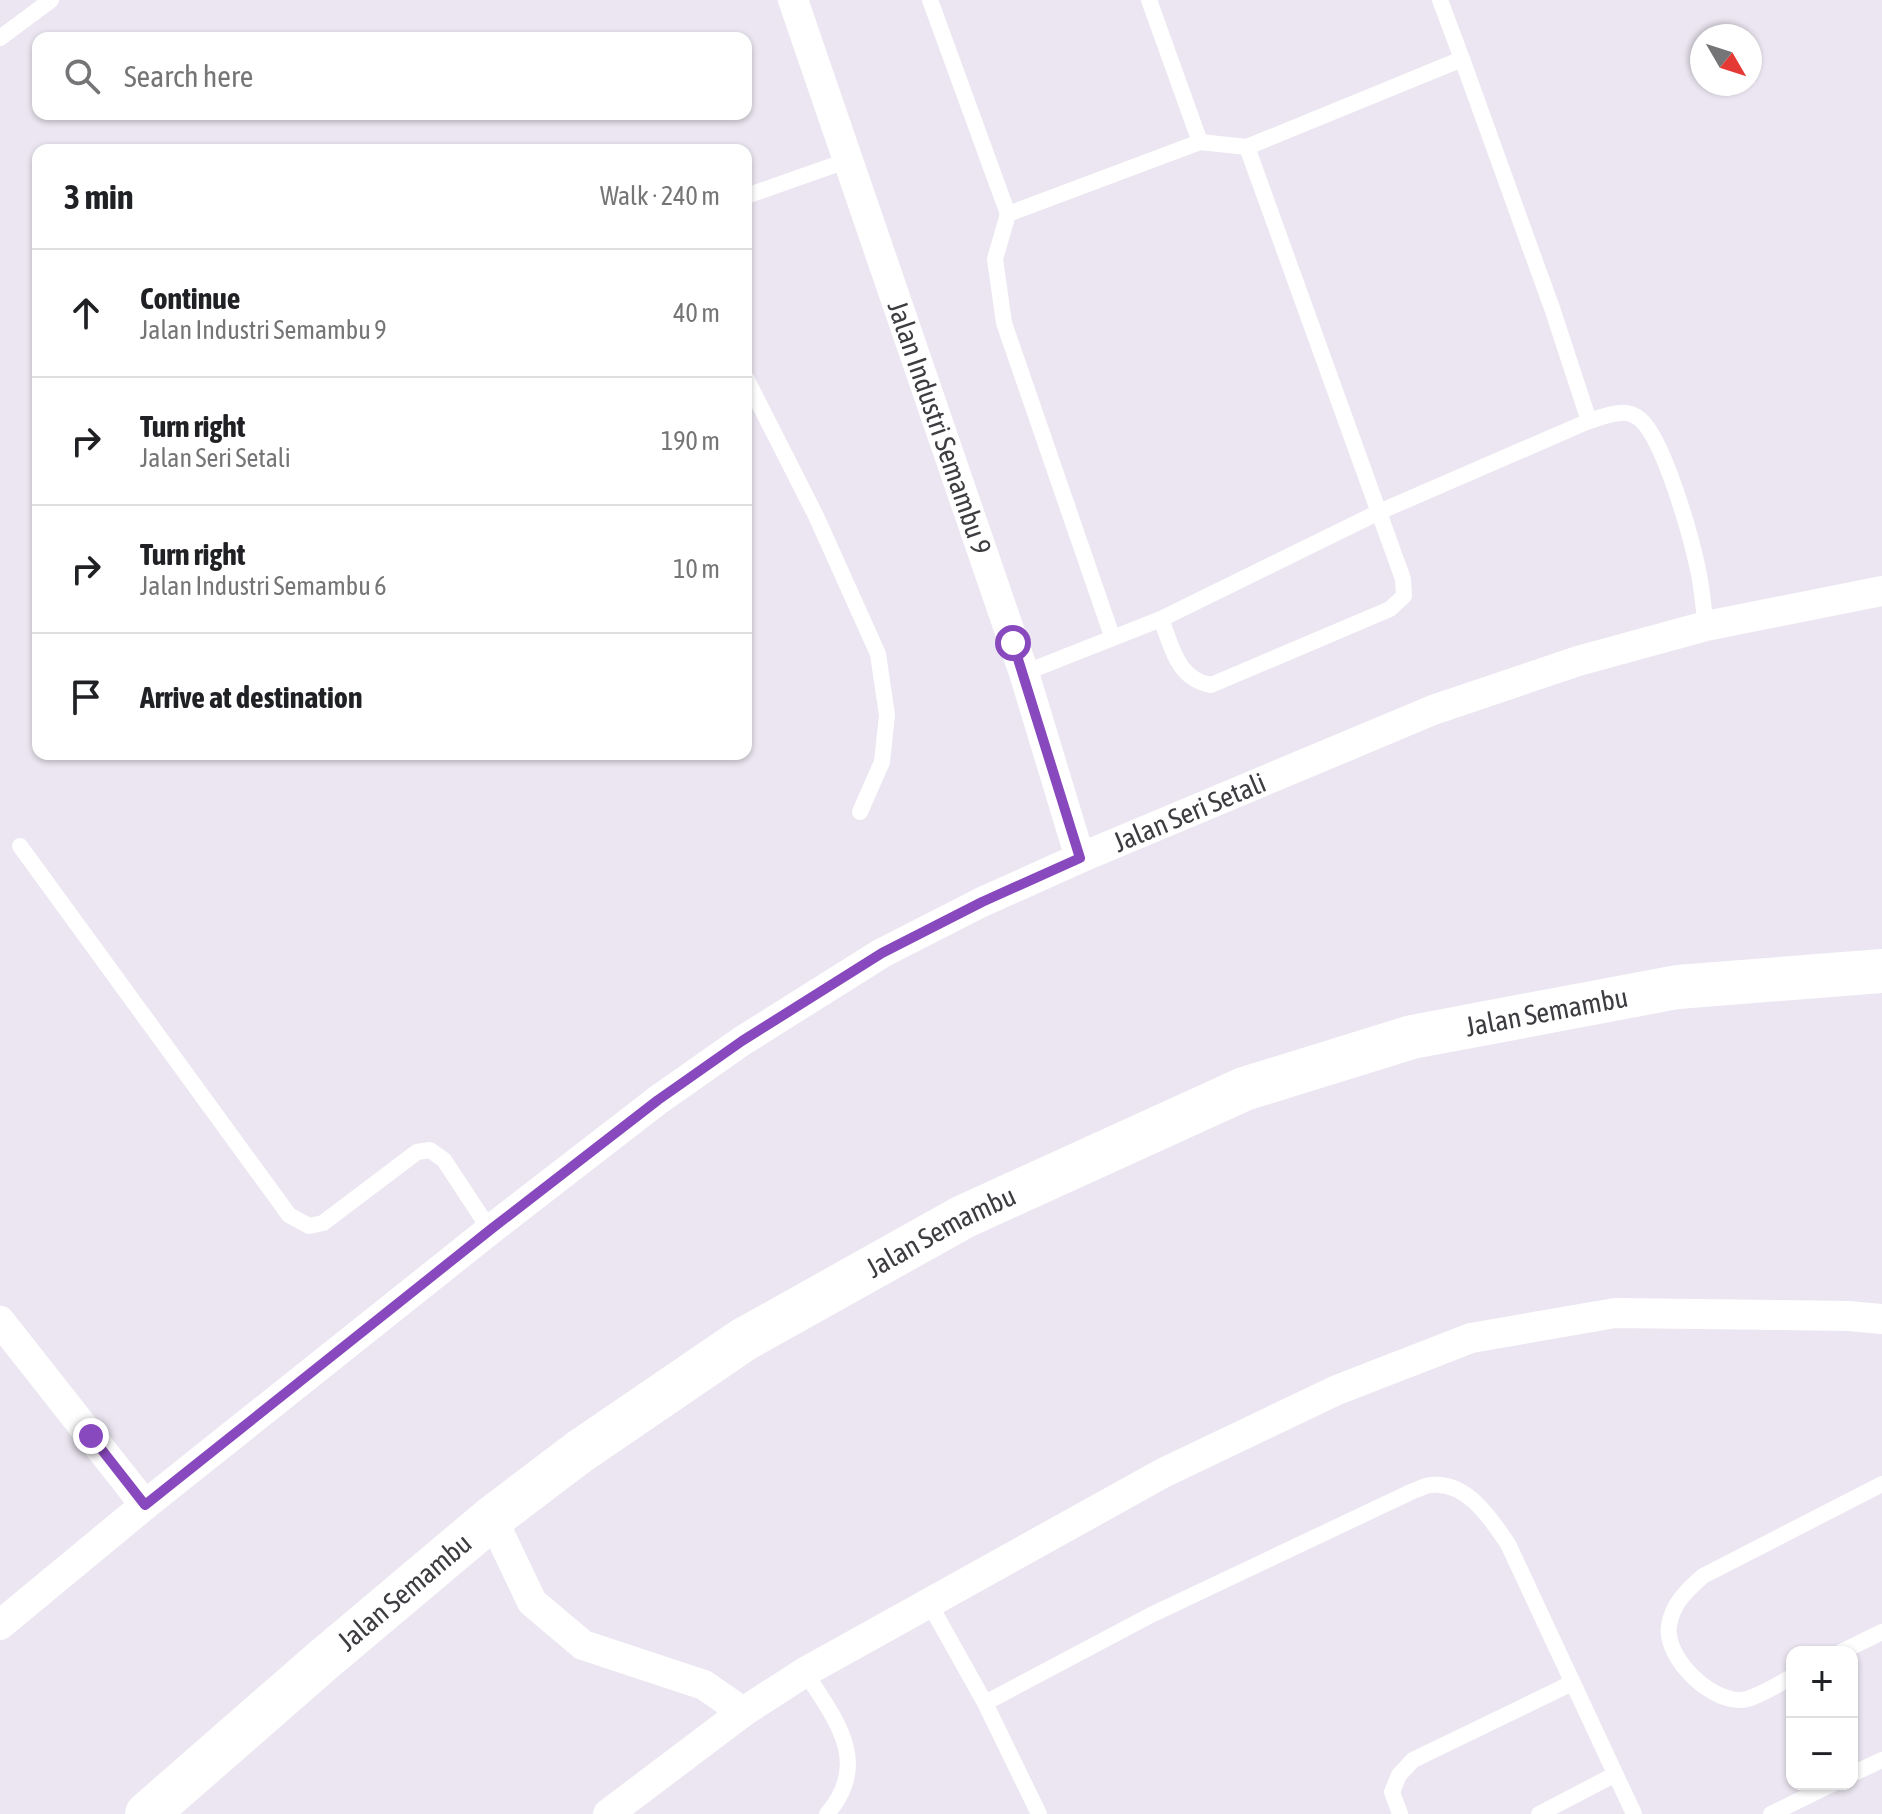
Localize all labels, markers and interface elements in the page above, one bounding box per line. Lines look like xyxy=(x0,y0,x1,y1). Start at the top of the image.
north arrow xyxy=(1690,24,1762,96)
search box xyxy=(32,32,752,120)
icon: search xyxy=(60,54,104,98)
text: Search here xyxy=(124,59,253,93)
text: 3 min xyxy=(64,177,133,216)
text: Walk · 240 m xyxy=(600,181,720,211)
text: Continue xyxy=(140,281,240,315)
icon: ahead xyxy=(64,291,108,335)
street label: Jalan Industri Semambu 9 xyxy=(881,297,998,558)
text: 40 m xyxy=(673,298,720,328)
text: Jalan Industri Semambu 9 xyxy=(140,315,386,345)
text: Turn right xyxy=(140,409,246,443)
icon: right xyxy=(64,419,108,463)
text: 190 m xyxy=(661,426,720,456)
text: Jalan Seri Setali xyxy=(140,443,291,473)
text: Turn right xyxy=(140,537,246,571)
icon: right xyxy=(64,547,108,591)
text: 10 m xyxy=(673,554,720,584)
text: Jalan Industri Semambu 6 xyxy=(140,571,386,601)
route start xyxy=(995,625,1031,661)
icon: arrive xyxy=(64,675,108,719)
text: Arrive at destination xyxy=(140,680,362,714)
street label: Jalan Seri Setali xyxy=(1108,766,1270,858)
street label: Jalan Semambu xyxy=(1463,981,1630,1043)
street label: Jalan Semambu xyxy=(860,1179,1020,1284)
route end xyxy=(73,1418,109,1454)
street label: Jalan Semambu xyxy=(331,1527,478,1657)
map controls xyxy=(1786,1646,1858,1790)
button: + xyxy=(1786,1646,1858,1718)
button: − xyxy=(1786,1718,1858,1790)

